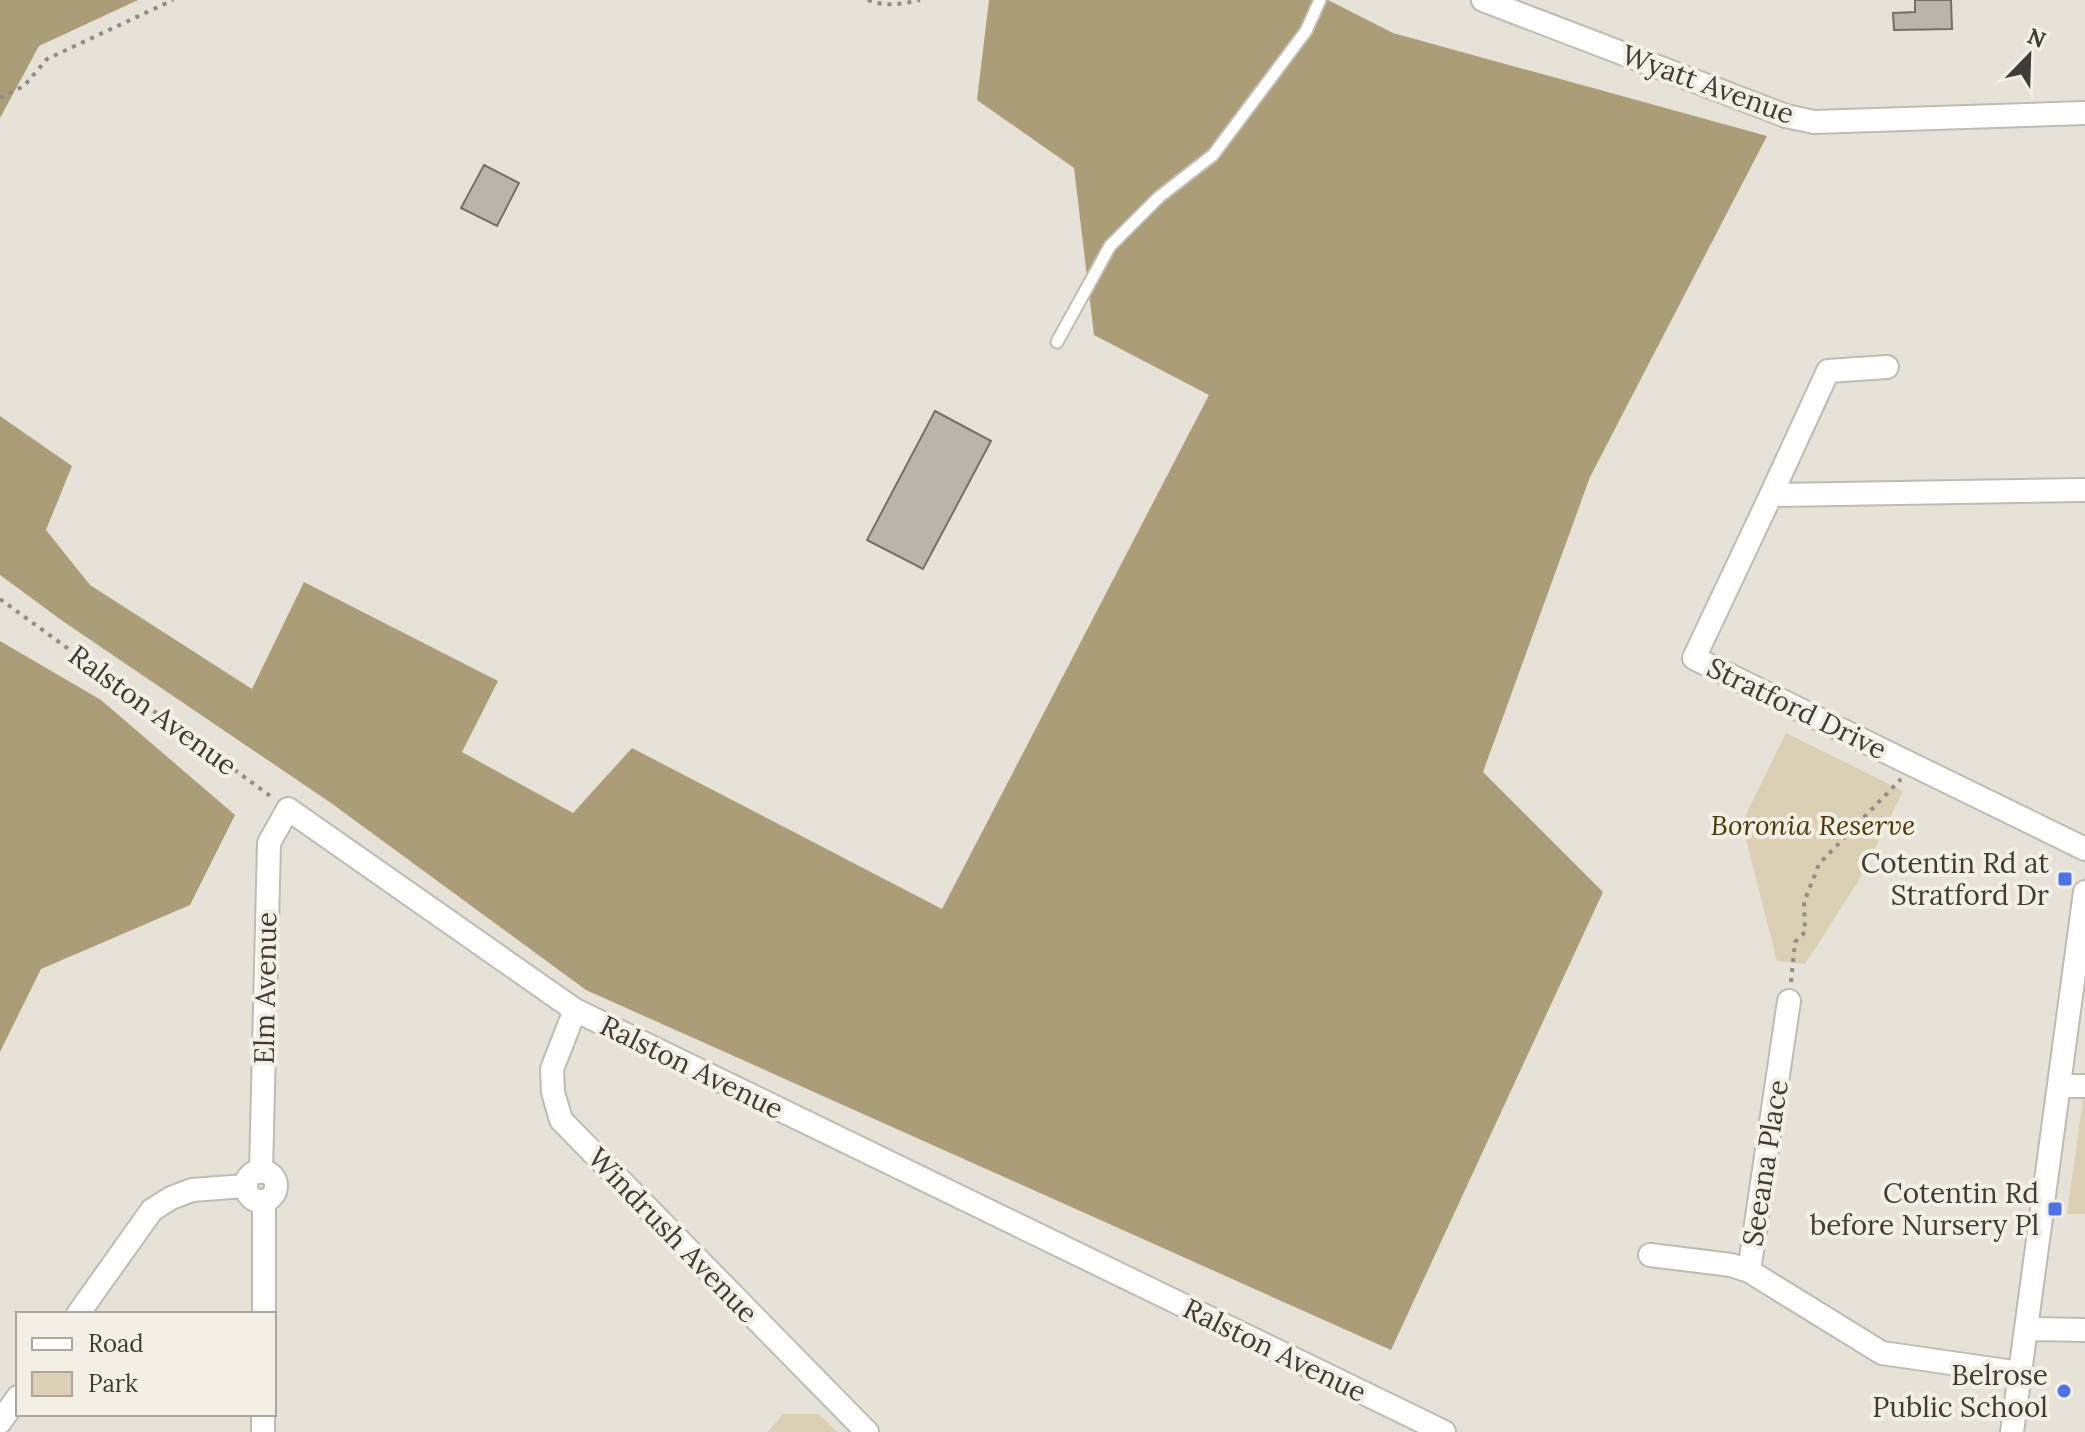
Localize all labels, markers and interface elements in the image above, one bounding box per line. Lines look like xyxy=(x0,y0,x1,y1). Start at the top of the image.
north arrow xyxy=(1989,16,2069,96)
text: N xyxy=(2024,21,2050,54)
street label: Wyatt Avenue xyxy=(1617,36,1799,132)
street label: Ralston Avenue xyxy=(62,637,244,783)
street label: Stratford Drive xyxy=(1701,649,1893,767)
park label: Boronia Reserve xyxy=(1711,807,1915,843)
place label: Cotentin Rd at Stratford Dr xyxy=(1861,845,2049,913)
marker: Cotentin Rd at Stratford Dr xyxy=(2056,870,2074,888)
street label: Elm Avenue xyxy=(246,911,284,1065)
street label: Ralston Avenue xyxy=(595,1007,789,1127)
street label: Seeana Place xyxy=(1734,1077,1796,1249)
street label: Windrush Avenue xyxy=(580,1140,766,1330)
place label: Cotentin Rd before Nursery Pl xyxy=(1810,1175,2039,1243)
marker: Cotentin Rd before Nursery Pl xyxy=(2046,1200,2064,1218)
street label: Ralston Avenue xyxy=(1178,1290,1372,1410)
legend xyxy=(16,1312,276,1416)
text: Road xyxy=(88,1328,144,1359)
place label: Belrose Public School xyxy=(1872,1357,2048,1425)
text: Park xyxy=(88,1368,138,1399)
marker: Belrose Public School xyxy=(2055,1382,2073,1400)

